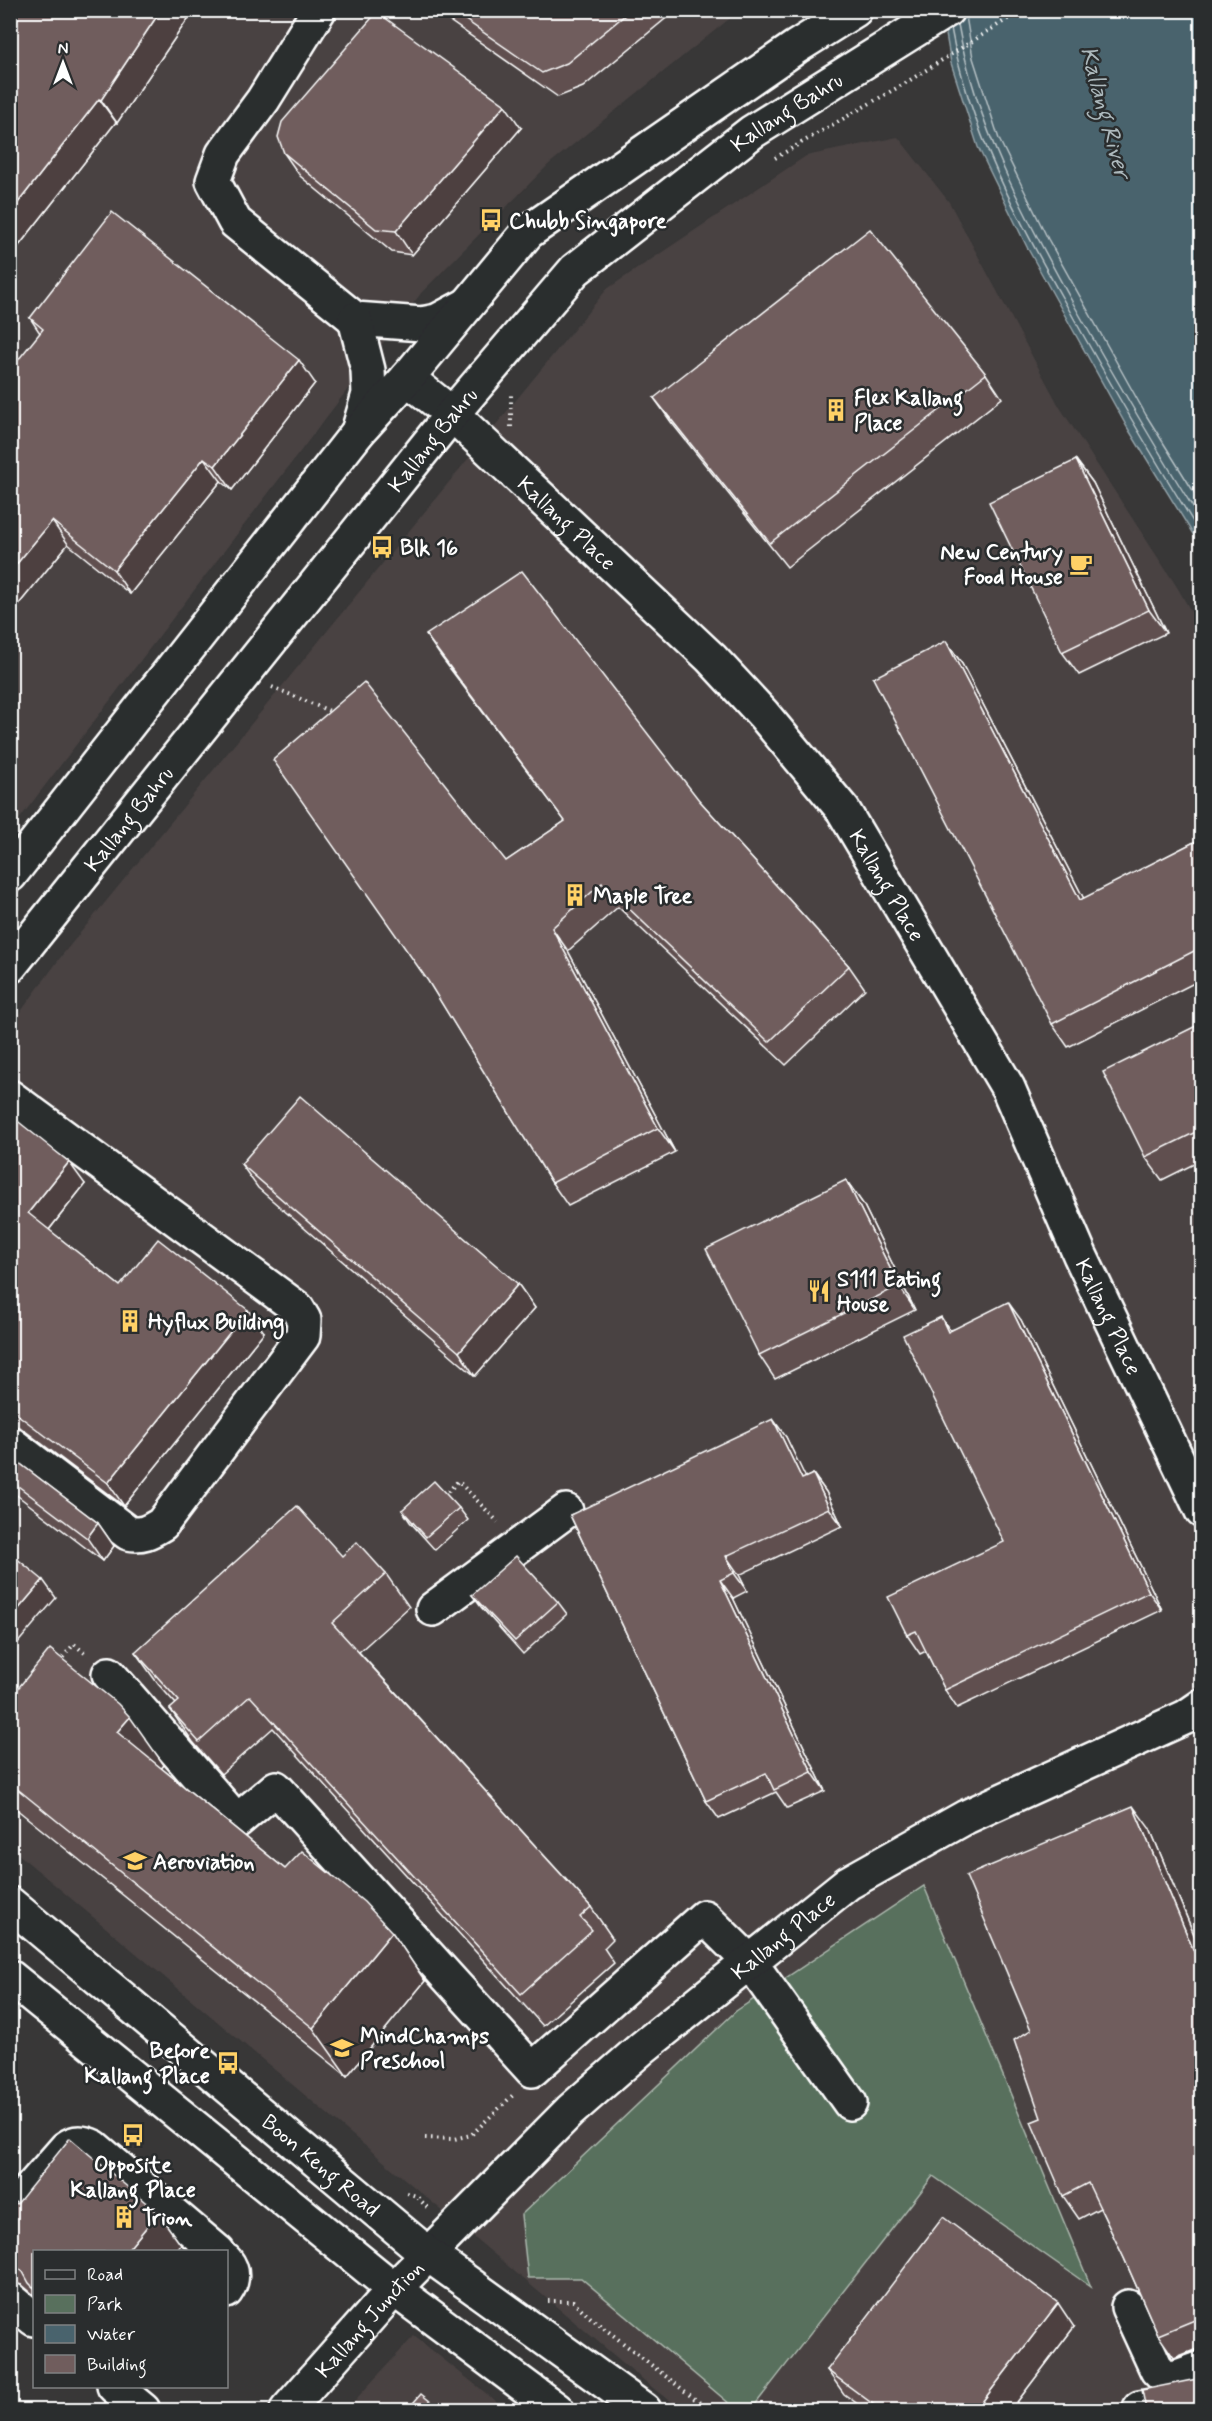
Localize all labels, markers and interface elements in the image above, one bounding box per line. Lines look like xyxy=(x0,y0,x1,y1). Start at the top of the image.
north arrow xyxy=(33,33,93,93)
text: N xyxy=(58,39,68,60)
water label: Kallang River xyxy=(1069,43,1138,185)
street label: Kallang Bahru xyxy=(726,67,849,159)
bus stop icon: Chubb Singapore xyxy=(478,207,504,233)
place label: Chubb Singapore xyxy=(509,208,667,237)
street label: Kallang Bahru xyxy=(383,382,485,499)
place label: Flex Kallang Place xyxy=(854,385,963,438)
building icon: Flex Kallang Place xyxy=(823,397,849,423)
street label: Kallang Place xyxy=(511,471,621,577)
bus stop icon: Blk 16 xyxy=(369,534,395,560)
place label: Blk 16 xyxy=(400,535,458,563)
place label: New Century Food House xyxy=(940,539,1063,592)
cafe icon: New Century Food House xyxy=(1068,551,1094,577)
street label: Kallang Bahru xyxy=(79,761,181,878)
street label: Kallang Place xyxy=(842,825,930,947)
building icon: Maple Tree xyxy=(562,882,588,908)
place label: Maple Tree xyxy=(593,883,693,911)
street label: Kallang Place xyxy=(1068,1254,1147,1380)
place label: S111 Eating House xyxy=(837,1266,941,1319)
restaurant icon: S111 Eating House xyxy=(806,1278,832,1304)
building icon: Hyflux Building xyxy=(117,1308,143,1334)
place label: Hyflux Building xyxy=(148,1309,284,1340)
school or university icon: Aeroviation xyxy=(122,1848,148,1874)
place label: Aeroviation xyxy=(153,1849,255,1877)
street label: Kallang Place xyxy=(726,1886,842,1987)
place label: MindChamps Preschool xyxy=(360,2023,489,2076)
school or university icon: MindChamps Preschool xyxy=(329,2035,355,2061)
place label: Before Kallang Place xyxy=(84,2038,210,2095)
bus stop icon: Before Kallang Place xyxy=(215,2050,241,2076)
street label: Boon Keng Road xyxy=(255,2109,385,2224)
bus stop icon: Opposite Kallang Place xyxy=(120,2122,146,2148)
place label: Opposite Kallang Place xyxy=(70,2152,196,2209)
building icon: Trion xyxy=(111,2204,137,2230)
place label: Trion xyxy=(142,2205,193,2233)
legend xyxy=(33,2250,228,2388)
street label: Kallang Junction xyxy=(310,2255,431,2384)
text: Road xyxy=(87,2263,123,2287)
text: Park xyxy=(87,2293,123,2317)
text: Water xyxy=(87,2323,136,2347)
text: Building xyxy=(87,2353,147,2379)

